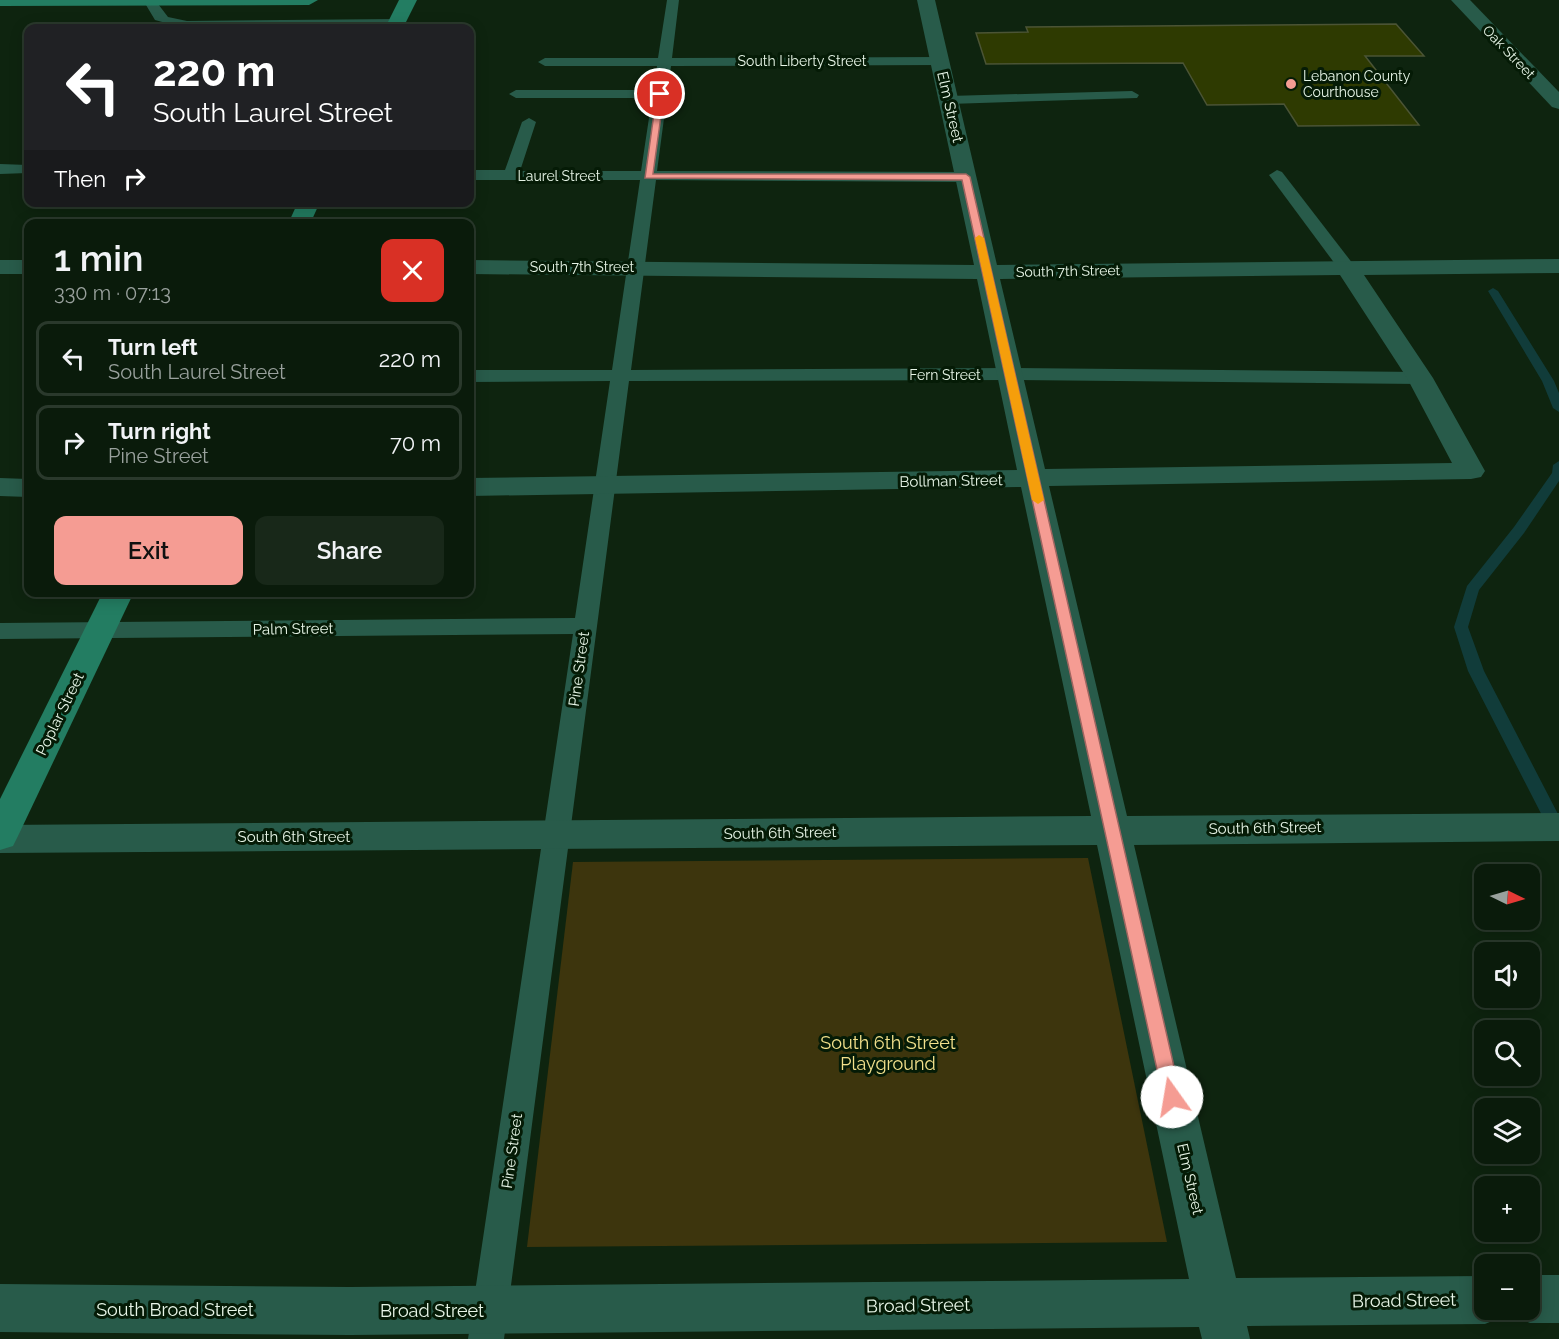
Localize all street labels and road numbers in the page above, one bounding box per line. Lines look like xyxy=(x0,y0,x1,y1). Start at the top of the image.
street label: Oak Street xyxy=(1480,22,1539,82)
street label: South Liberty Street xyxy=(738,53,867,69)
street label: Elm Street xyxy=(933,70,967,144)
street label: Laurel Street xyxy=(518,168,601,184)
street label: South 7th Street xyxy=(530,259,634,275)
street label: South 7th Street xyxy=(1016,262,1121,280)
street label: Fern Street xyxy=(909,367,981,383)
street label: Bollman Street xyxy=(899,471,1003,491)
street label: Palm Street xyxy=(252,619,334,639)
street label: Pine Street xyxy=(565,630,593,708)
street label: Poplar Street xyxy=(32,670,88,758)
street label: South 6th Street xyxy=(1208,818,1322,838)
street label: South 6th Street xyxy=(723,823,837,843)
street label: South 6th Street xyxy=(238,828,350,846)
street label: Pine Street xyxy=(498,1112,526,1190)
street label: Elm Street xyxy=(1173,1142,1207,1216)
street label: Broad Street xyxy=(1352,1289,1456,1311)
street label: Broad Street xyxy=(866,1294,970,1316)
street label: South Broad Street xyxy=(96,1299,254,1320)
street label: Broad Street xyxy=(380,1300,484,1321)

